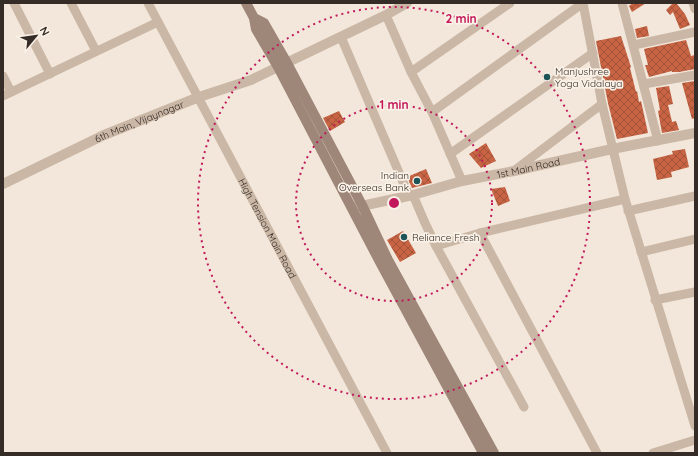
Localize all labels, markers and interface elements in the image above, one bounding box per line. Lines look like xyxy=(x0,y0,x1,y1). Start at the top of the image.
text: 2 min xyxy=(445,11,477,26)
north arrow xyxy=(16,16,56,56)
text: N xyxy=(37,24,53,38)
place label: Manjushree Yoga Vidalaya xyxy=(555,65,622,90)
marker: Manjushree Yoga Vidalaya xyxy=(542,72,552,82)
street label: 6th Main, Vijaynagar xyxy=(92,97,186,145)
text: 1 min xyxy=(379,97,409,112)
street label: 1st Main Road xyxy=(496,154,561,181)
place label: Indian Overseas Bank xyxy=(339,169,409,194)
street label: High Tension Main Road xyxy=(236,176,300,281)
marker: Indian Overseas Bank xyxy=(412,176,422,186)
centre of rings xyxy=(387,196,401,210)
place label: Reliance Fresh xyxy=(412,231,479,244)
marker: Reliance Fresh xyxy=(399,232,409,242)

